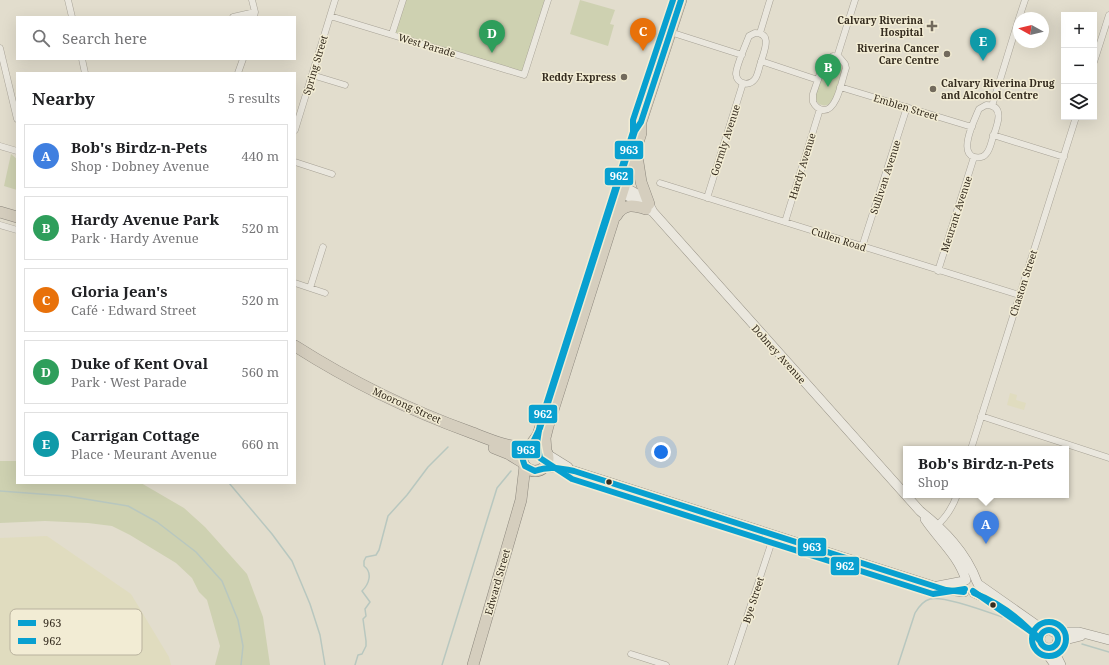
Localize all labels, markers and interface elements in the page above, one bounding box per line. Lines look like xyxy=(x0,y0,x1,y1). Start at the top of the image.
north arrow xyxy=(1013,12,1049,48)
map controls xyxy=(1061,12,1097,120)
button: + xyxy=(1061,12,1097,48)
place label: Calvary Riverina Hospital xyxy=(837,13,923,39)
search box xyxy=(16,16,296,60)
pin: C xyxy=(630,18,656,51)
pin: D xyxy=(479,20,505,53)
marker: Calvary Riverina Hospital xyxy=(926,20,938,32)
icon: search xyxy=(30,27,52,49)
text: Search here xyxy=(62,28,147,48)
pin: E xyxy=(970,28,996,61)
street label: West Parade xyxy=(397,30,457,60)
street label: Spring Street xyxy=(299,33,331,97)
place label: Riverina Cancer Care Centre xyxy=(857,41,940,67)
button: − xyxy=(1061,48,1097,84)
marker: Riverina Cancer Care Centre xyxy=(942,49,952,59)
pin: B xyxy=(815,54,841,87)
place label: Reddy Express xyxy=(542,70,616,84)
marker: Reddy Express xyxy=(619,72,629,82)
place label: Calvary Riverina Drug and Alcohol Centre xyxy=(941,76,1055,102)
marker: Calvary Riverina Drug and Alcohol Centre xyxy=(928,84,938,94)
button: layers xyxy=(1061,84,1097,120)
text: Nearby xyxy=(32,87,95,110)
text: 5 results xyxy=(228,89,280,107)
street label: Emblen Street xyxy=(872,90,941,124)
street label: Gormly Avenue xyxy=(707,103,743,177)
street label: Hardy Avenue xyxy=(785,131,819,201)
text: Bob's Birdz-n-Pets xyxy=(71,137,207,157)
street label: Sullivan Avenue xyxy=(866,138,904,216)
line badge: 963 xyxy=(614,140,644,160)
text: 963 xyxy=(620,142,638,157)
text: A xyxy=(41,147,51,165)
text: 440 m xyxy=(242,147,279,165)
text: Shop · Dobney Avenue xyxy=(71,157,209,175)
line badge: 962 xyxy=(604,167,634,186)
text: 962 xyxy=(610,168,628,183)
street label: Meurant Avenue xyxy=(937,174,975,254)
text: Hardy Avenue Park xyxy=(71,209,219,229)
text: B xyxy=(42,219,50,237)
text: 520 m xyxy=(242,219,279,237)
street label: Cullen Road xyxy=(810,224,868,254)
text: Park · Hardy Avenue xyxy=(71,229,199,247)
street label: Chaston Street xyxy=(1006,248,1040,318)
text: Gloria Jean's xyxy=(71,281,168,301)
text: C xyxy=(42,291,50,309)
text: 520 m xyxy=(242,291,279,309)
text: Café · Edward Street xyxy=(71,301,196,319)
street label: Dobney Avenue xyxy=(749,321,809,387)
text: Duke of Kent Oval xyxy=(71,353,208,373)
text: D xyxy=(41,363,51,381)
text: 560 m xyxy=(242,363,279,381)
text: Park · West Parade xyxy=(71,373,187,391)
street label: Moorong Street xyxy=(370,384,444,427)
line badge: 962 xyxy=(528,404,558,424)
text: 962 xyxy=(534,406,552,421)
text: Carrigan Cottage xyxy=(71,425,200,445)
text: E xyxy=(42,435,50,453)
text: 660 m xyxy=(242,435,279,453)
line badge: 963 xyxy=(511,440,541,459)
text: 963 xyxy=(517,442,535,457)
your location xyxy=(651,442,671,462)
text: Place · Meurant Avenue xyxy=(71,445,217,463)
popup xyxy=(903,446,1069,498)
text: Bob's Birdz-n-Pets xyxy=(918,453,1054,473)
text: Shop xyxy=(918,473,949,491)
unlabelled marker xyxy=(604,477,614,487)
pin: A xyxy=(973,511,999,544)
line badge: 963 xyxy=(797,537,827,557)
text: 963 xyxy=(803,539,821,554)
street label: Edward Street xyxy=(481,547,513,617)
line badge: 962 xyxy=(830,556,860,576)
text: 962 xyxy=(836,558,854,573)
street label: Bye Street xyxy=(739,575,767,625)
unlabelled marker xyxy=(988,600,998,610)
legend xyxy=(10,609,142,655)
text: 963 xyxy=(43,615,61,630)
text: 962 xyxy=(43,633,61,648)

